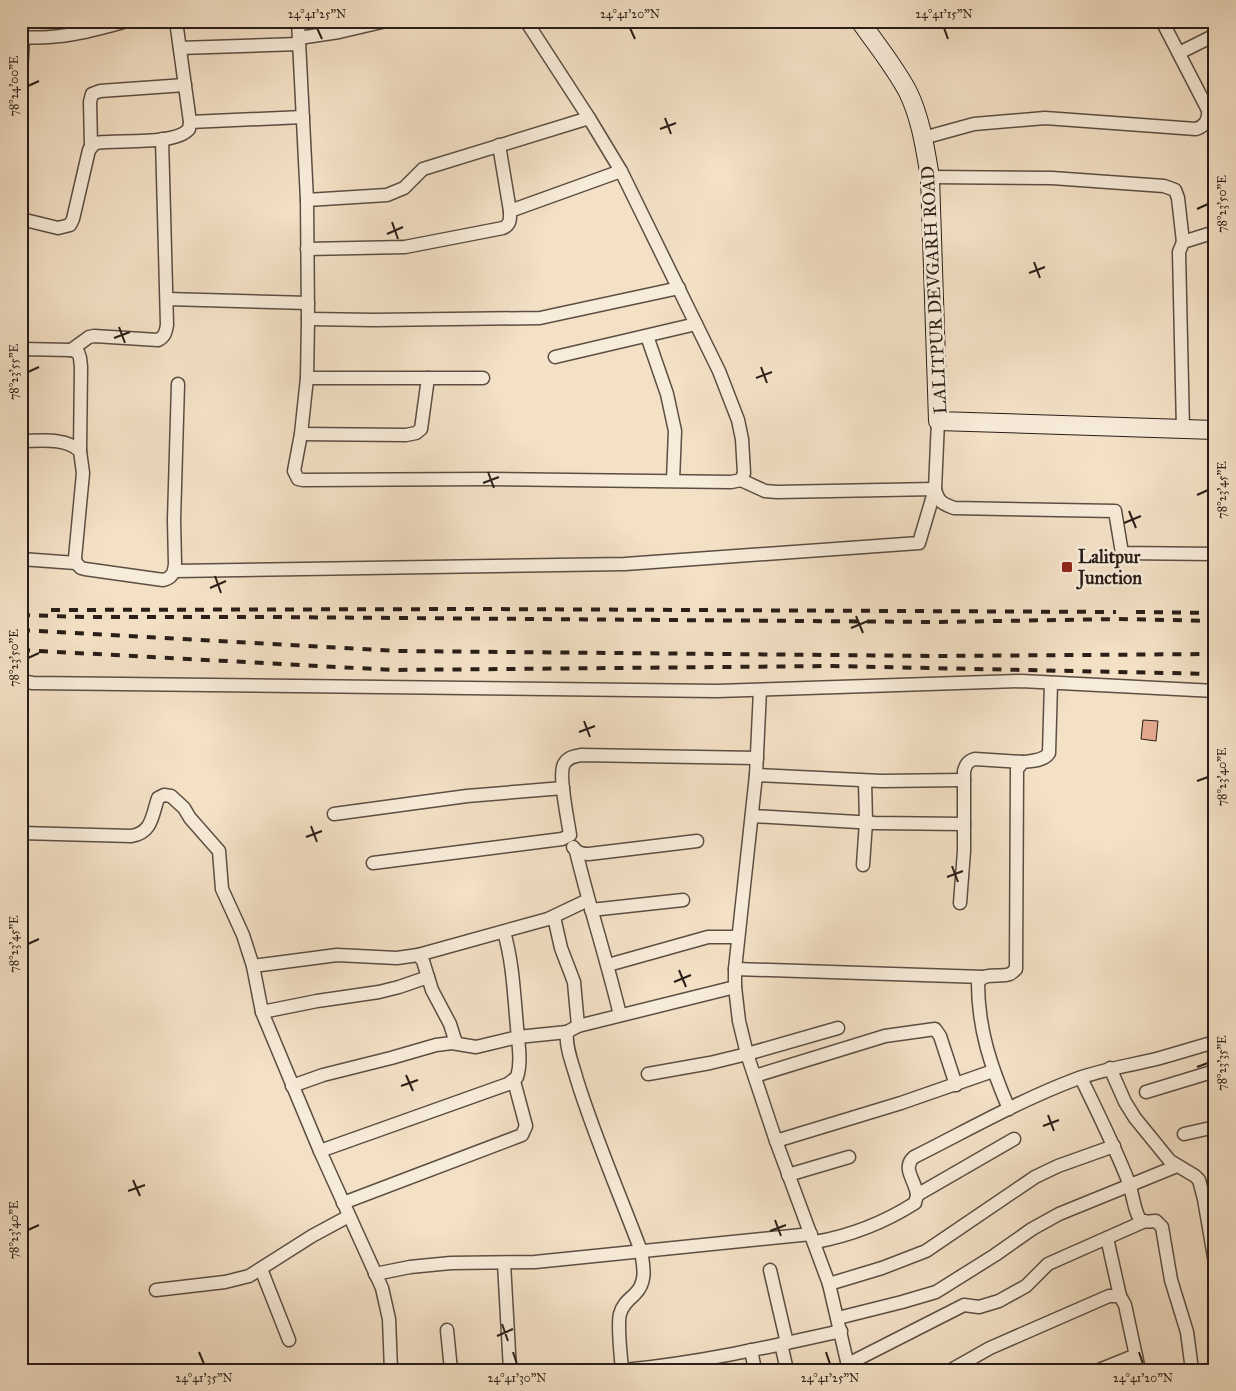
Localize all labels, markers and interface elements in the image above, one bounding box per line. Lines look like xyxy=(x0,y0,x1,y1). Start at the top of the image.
text: 24°41'25"N xyxy=(288,7,346,21)
text: 24°41'20"N xyxy=(600,7,660,21)
text: 24°41'15"N xyxy=(915,7,973,21)
text: 78°24'00"E xyxy=(7,55,21,116)
street label: LALITPUR DEVGARH ROAD xyxy=(917,165,951,415)
text: 78°23'50"E xyxy=(1215,175,1229,233)
text: 78°23'55"E xyxy=(7,344,21,400)
text: 78°23'45"E xyxy=(1215,461,1229,519)
place label: Lalitpur Junction xyxy=(1076,546,1142,590)
marker: Lalitpur Junction xyxy=(1060,560,1074,574)
text: 78°23'50"E xyxy=(7,629,21,687)
text: 78°23'40"E xyxy=(1215,747,1229,806)
text: 78°23'45"E xyxy=(7,915,21,973)
text: 78°23'35"E xyxy=(1215,1035,1229,1091)
text: 78°23'40"E xyxy=(7,1200,21,1259)
text: 24°41'35"N xyxy=(175,1371,233,1385)
text: 24°41'30"N xyxy=(488,1371,546,1385)
text: 24°41'25"N xyxy=(801,1371,859,1385)
text: 24°41'20"N xyxy=(1113,1371,1173,1385)

